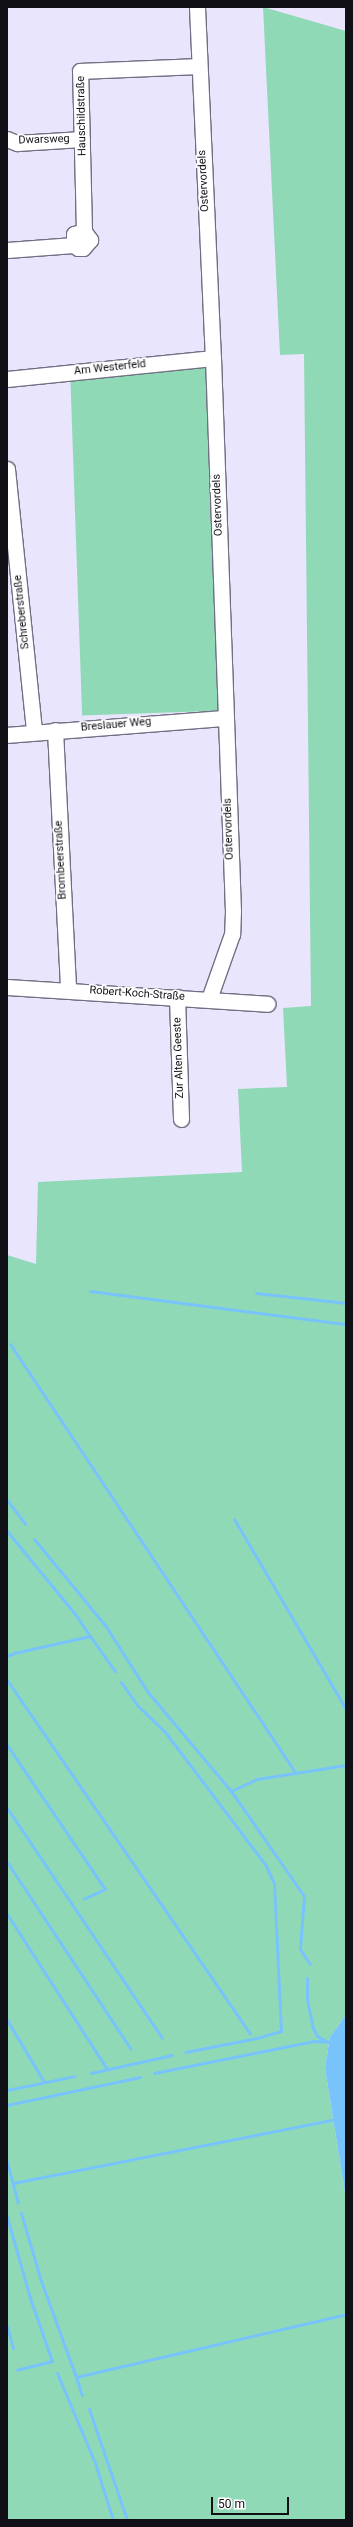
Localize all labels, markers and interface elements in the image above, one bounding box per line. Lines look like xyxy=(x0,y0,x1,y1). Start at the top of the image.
street label: Hauschildstraße xyxy=(75,76,89,156)
street label: Dwarsweg xyxy=(18,133,70,147)
street label: Ostervordels xyxy=(196,150,212,212)
street label: Am Westerfeld xyxy=(73,358,147,378)
street label: Ostervordels xyxy=(210,474,226,536)
street label: Schreberstraße xyxy=(12,574,32,650)
street label: Breslauer Weg xyxy=(80,715,152,735)
street label: Ostervordels xyxy=(221,798,237,860)
street label: Brombeerstraße xyxy=(52,820,70,900)
street label: Robert-Koch-Straße xyxy=(89,984,185,1004)
street label: Zur Alten Geeste xyxy=(171,1017,187,1099)
scale bar xyxy=(213,2489,291,2515)
text: 50 m xyxy=(218,2497,245,2511)

